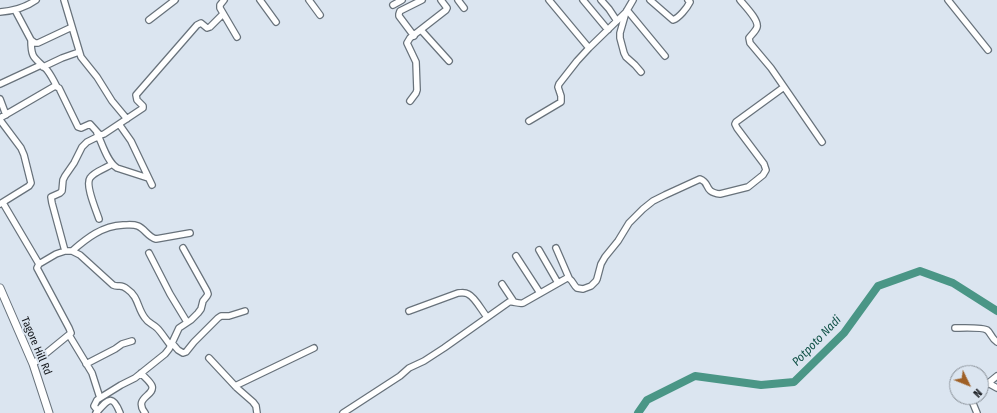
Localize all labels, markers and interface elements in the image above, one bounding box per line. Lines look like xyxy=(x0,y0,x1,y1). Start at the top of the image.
water label: Potpoto Nadi xyxy=(790,313,844,369)
street label: Tagore Hill Rd xyxy=(18,315,54,377)
north arrow xyxy=(949,365,989,405)
text: N xyxy=(970,386,984,400)

